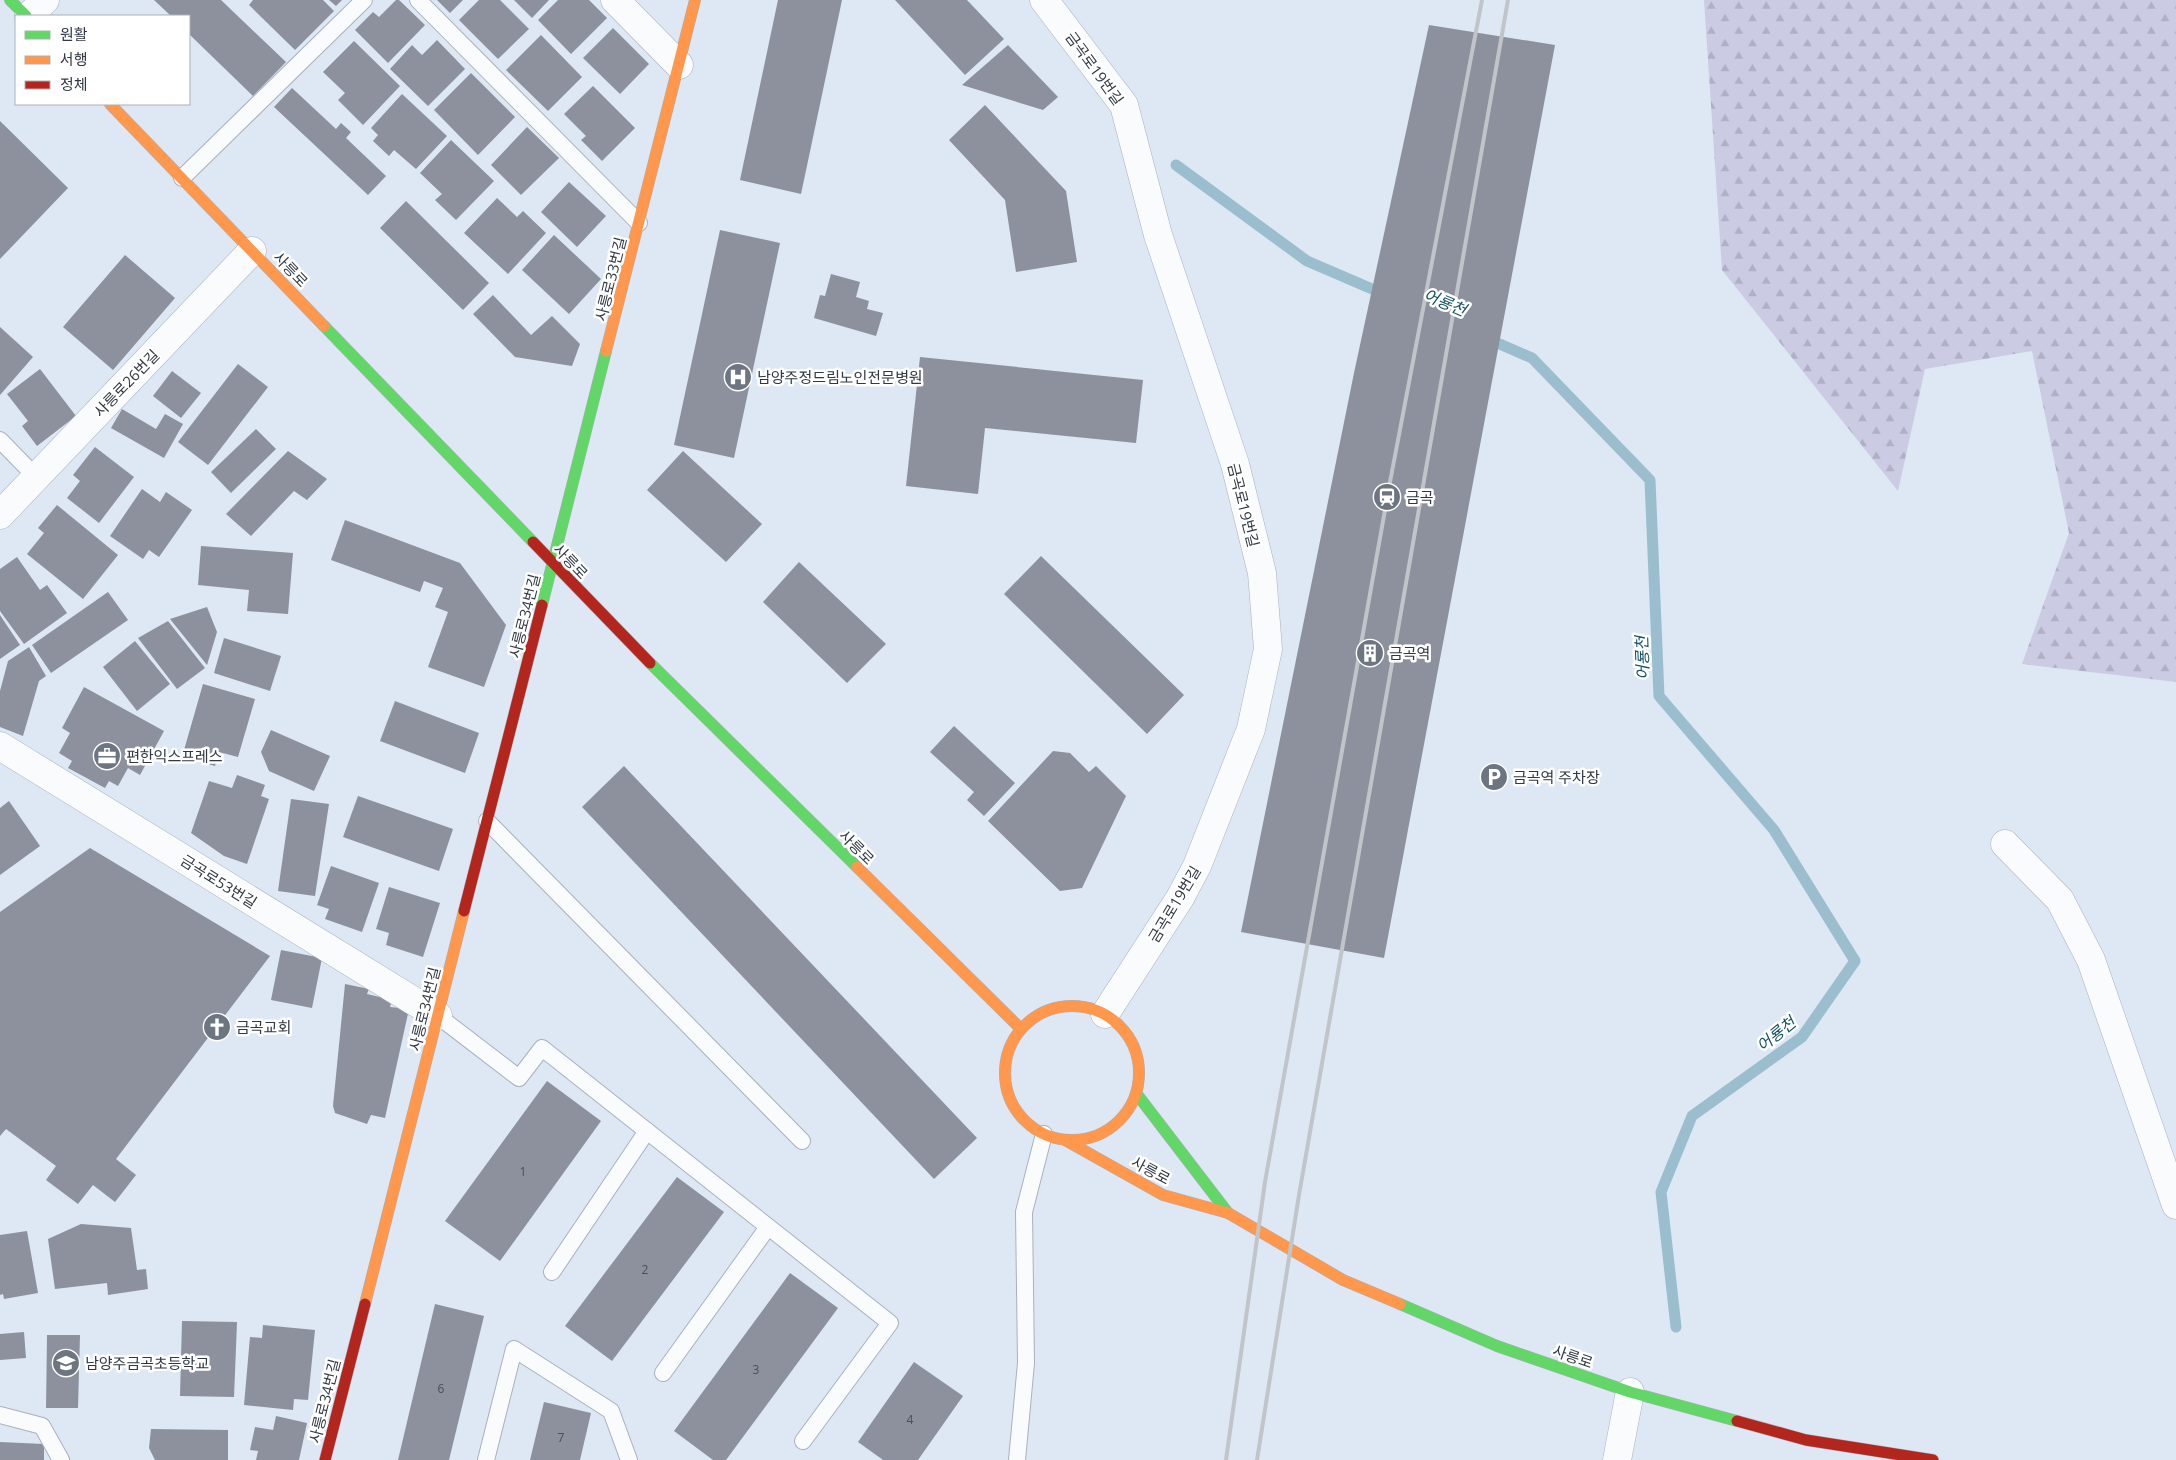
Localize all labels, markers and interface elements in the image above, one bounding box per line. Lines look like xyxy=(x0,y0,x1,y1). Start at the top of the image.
legend xyxy=(15,15,190,105)
text: 원활 xyxy=(60,24,88,44)
street label: 금곡로19번길 xyxy=(1062,27,1128,109)
text: 서행 xyxy=(60,49,88,69)
text: 정체 xyxy=(60,74,88,94)
street label: 사릉로33번길 xyxy=(590,235,630,323)
street label: 사릉로 xyxy=(269,247,313,291)
water label: 어룡천 xyxy=(1420,283,1472,322)
street label: 사릉로26번길 xyxy=(89,345,163,421)
hospital icon: 남양주정드림노인전문병원 xyxy=(723,362,753,392)
place label: 남양주정드림노인전문병원 xyxy=(757,367,923,387)
street label: 금곡로19번길 xyxy=(1224,461,1264,549)
station icon: 금곡 xyxy=(1372,482,1402,512)
place label: 금곡 xyxy=(1406,487,1434,507)
street label: 사릉로 xyxy=(549,539,593,583)
street label: 사릉로34번길 xyxy=(504,572,544,660)
water label: 어룡천 xyxy=(1630,633,1654,680)
building icon: 금곡역 xyxy=(1355,638,1385,668)
place label: 금곡역 xyxy=(1389,643,1430,663)
office icon: 편한익스프레스 xyxy=(92,741,122,771)
place label: 편한익스프레스 xyxy=(126,746,223,766)
parking icon: 금곡역 주차장 xyxy=(1479,762,1509,792)
place label: 금곡역 주차장 xyxy=(1513,767,1600,787)
street label: 사릉로 xyxy=(835,825,879,869)
street label: 금곡로53번길 xyxy=(177,850,261,912)
street label: 금곡로19번길 xyxy=(1143,862,1205,946)
street label: 사릉로34번길 xyxy=(404,965,444,1053)
water label: 어룡천 xyxy=(1752,1010,1802,1056)
church icon: 금곡교회 xyxy=(202,1012,232,1042)
place label: 금곡교회 xyxy=(236,1017,291,1037)
street label: 사릉로 xyxy=(1128,1151,1174,1189)
house number: 1 xyxy=(520,1163,526,1180)
house number: 2 xyxy=(642,1261,649,1278)
street label: 사릉로 xyxy=(1550,1340,1596,1372)
school or university icon: 남양주금곡초등학교 xyxy=(51,1348,81,1378)
place label: 남양주금곡초등학교 xyxy=(85,1353,209,1373)
street label: 사릉로34번길 xyxy=(304,1357,344,1445)
house number: 3 xyxy=(753,1361,760,1378)
house number: 6 xyxy=(438,1380,445,1397)
house number: 4 xyxy=(907,1411,914,1428)
house number: 7 xyxy=(558,1429,565,1446)

